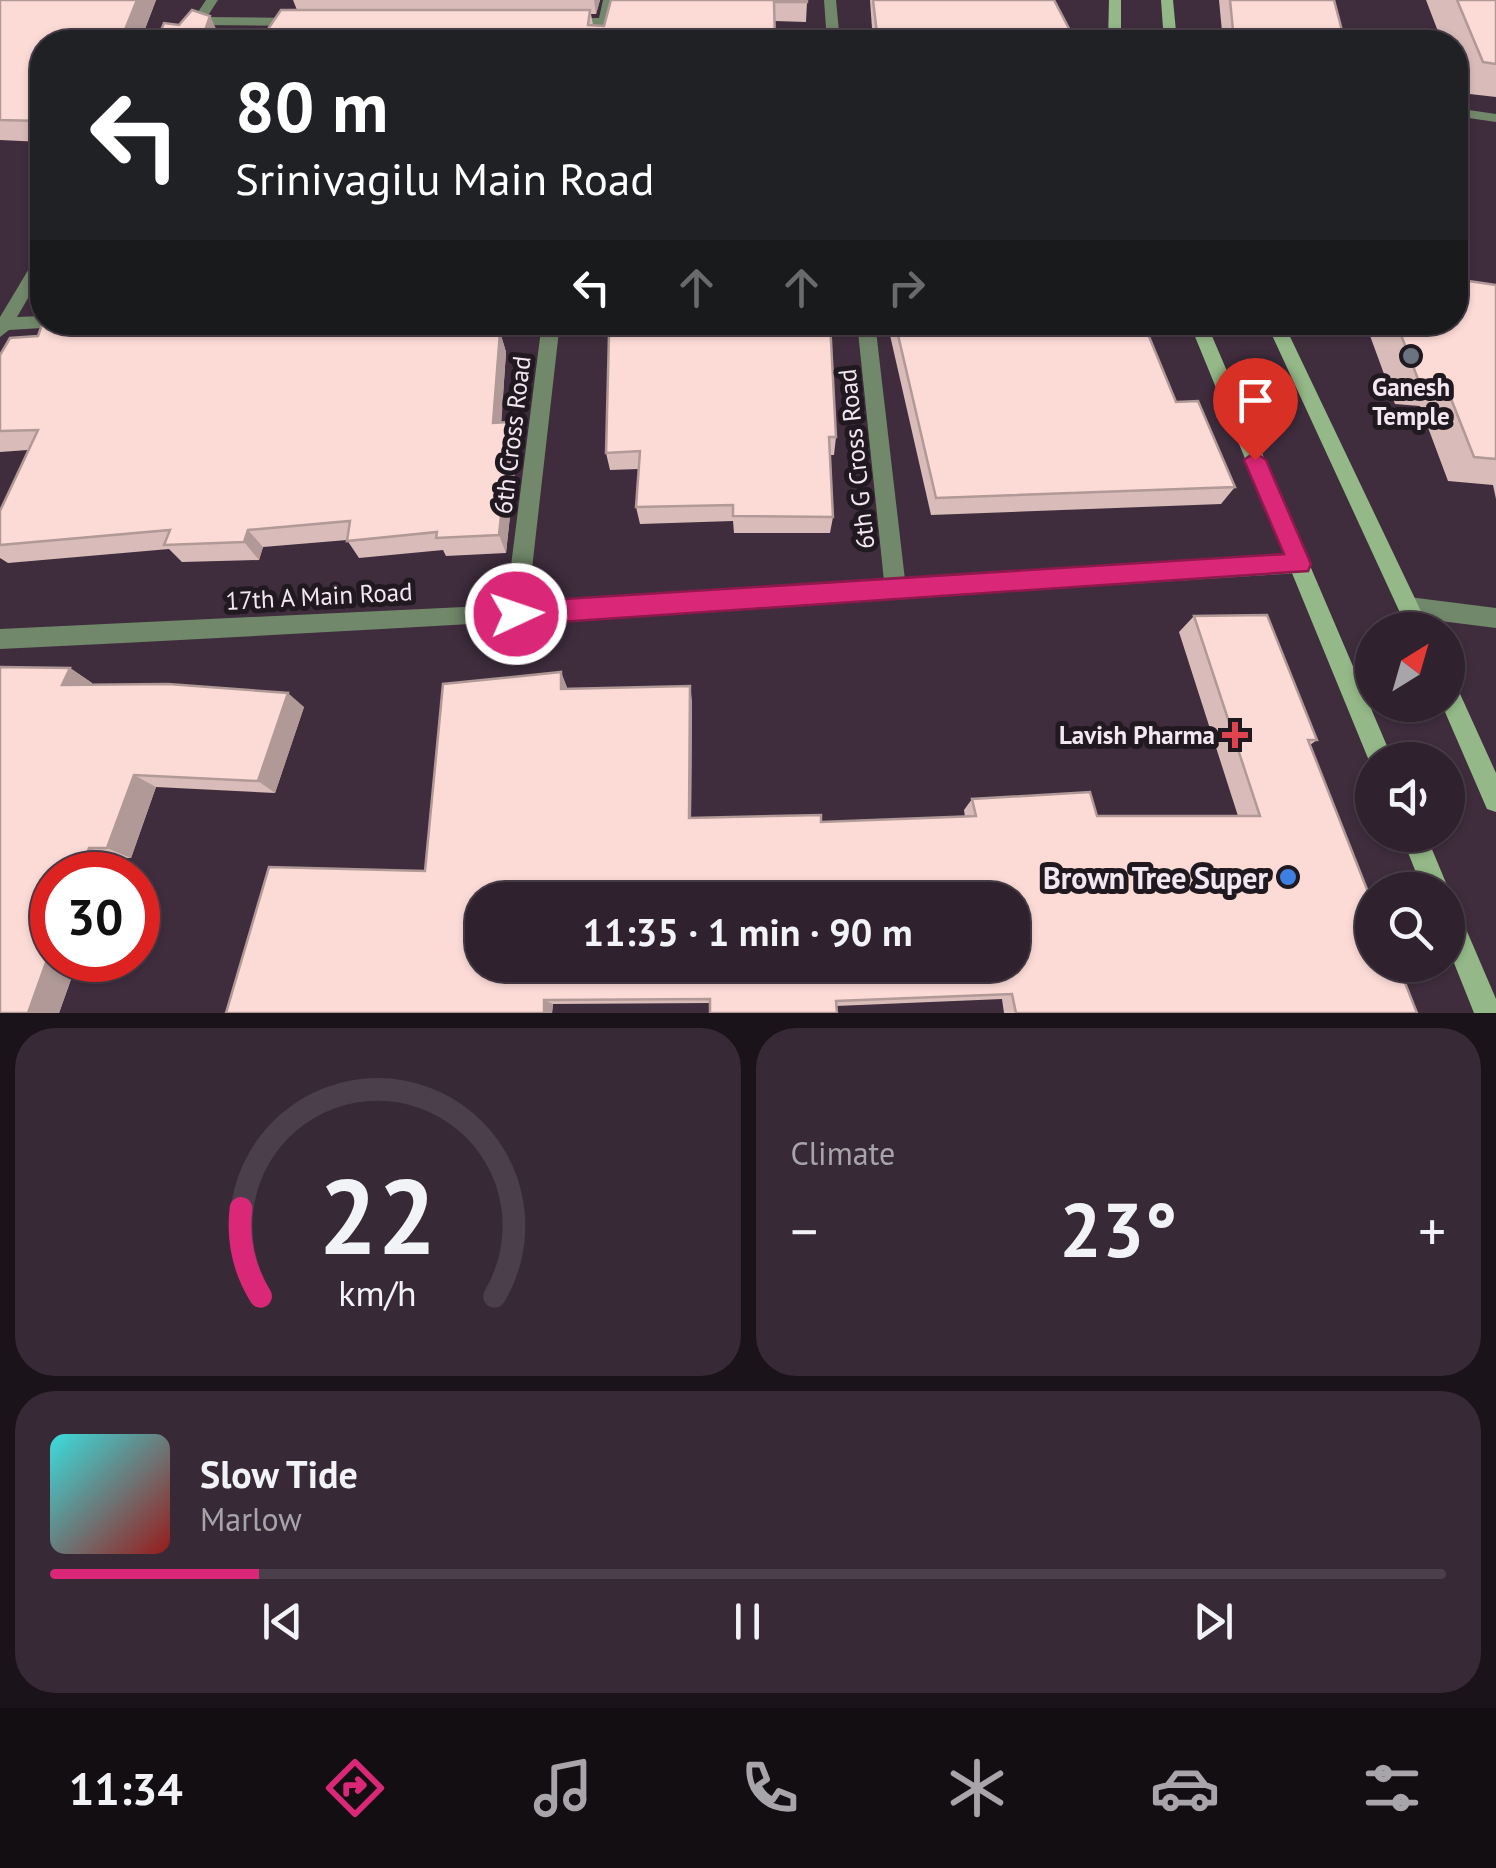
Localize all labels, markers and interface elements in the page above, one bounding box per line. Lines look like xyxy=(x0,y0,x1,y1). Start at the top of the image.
text: 80 m xyxy=(235,61,388,151)
icon: left xyxy=(70,70,200,200)
text: Srinivagilu Main Road xyxy=(235,149,654,207)
icon: left xyxy=(564,260,619,315)
icon: ahead xyxy=(669,260,724,315)
icon: ahead xyxy=(774,260,829,315)
icon: right xyxy=(879,260,934,315)
marker: Ganesh Temple xyxy=(1400,345,1422,367)
street label: 6th Cross Road xyxy=(486,354,538,516)
pin xyxy=(1213,358,1298,461)
street label: 6th G Cross Road xyxy=(831,367,881,551)
place label: Ganesh Temple xyxy=(1372,371,1450,432)
icon: arrive xyxy=(1228,373,1283,428)
position arrow xyxy=(464,562,568,666)
street label: 17th A Main Road xyxy=(225,575,413,617)
north arrow xyxy=(1355,612,1465,722)
map controls xyxy=(1355,612,1465,982)
place label: Lavish Pharma xyxy=(1059,719,1215,751)
marker: Lavish Pharma xyxy=(1224,724,1246,746)
button: sound xyxy=(1355,742,1465,852)
speed limit sign: 30 xyxy=(30,852,160,982)
place label: Brown Tree Super xyxy=(1043,858,1268,897)
marker: Brown Tree Super xyxy=(1277,866,1299,888)
button: search xyxy=(1355,872,1465,982)
text: 11:35 · 1 min · 90 m xyxy=(582,907,913,956)
text: Climate xyxy=(791,1132,895,1174)
text: 22 xyxy=(319,1148,437,1283)
text: 23° xyxy=(1059,1181,1177,1278)
text: − xyxy=(791,1195,818,1266)
text: + xyxy=(1418,1195,1446,1266)
text: km/h xyxy=(339,1270,417,1316)
text: Slow Tide xyxy=(200,1449,358,1498)
text: Marlow xyxy=(200,1498,302,1540)
icon: previous xyxy=(255,1594,310,1649)
icon: pause xyxy=(720,1594,775,1649)
icon: next xyxy=(1186,1594,1241,1649)
icon: directions xyxy=(320,1753,390,1823)
icon: music xyxy=(528,1753,598,1823)
icon: phone xyxy=(735,1753,805,1823)
icon: climate xyxy=(942,1753,1012,1823)
icon: car xyxy=(1150,1753,1220,1823)
icon: filters xyxy=(1357,1753,1427,1823)
text: 11:34 xyxy=(69,1759,183,1817)

